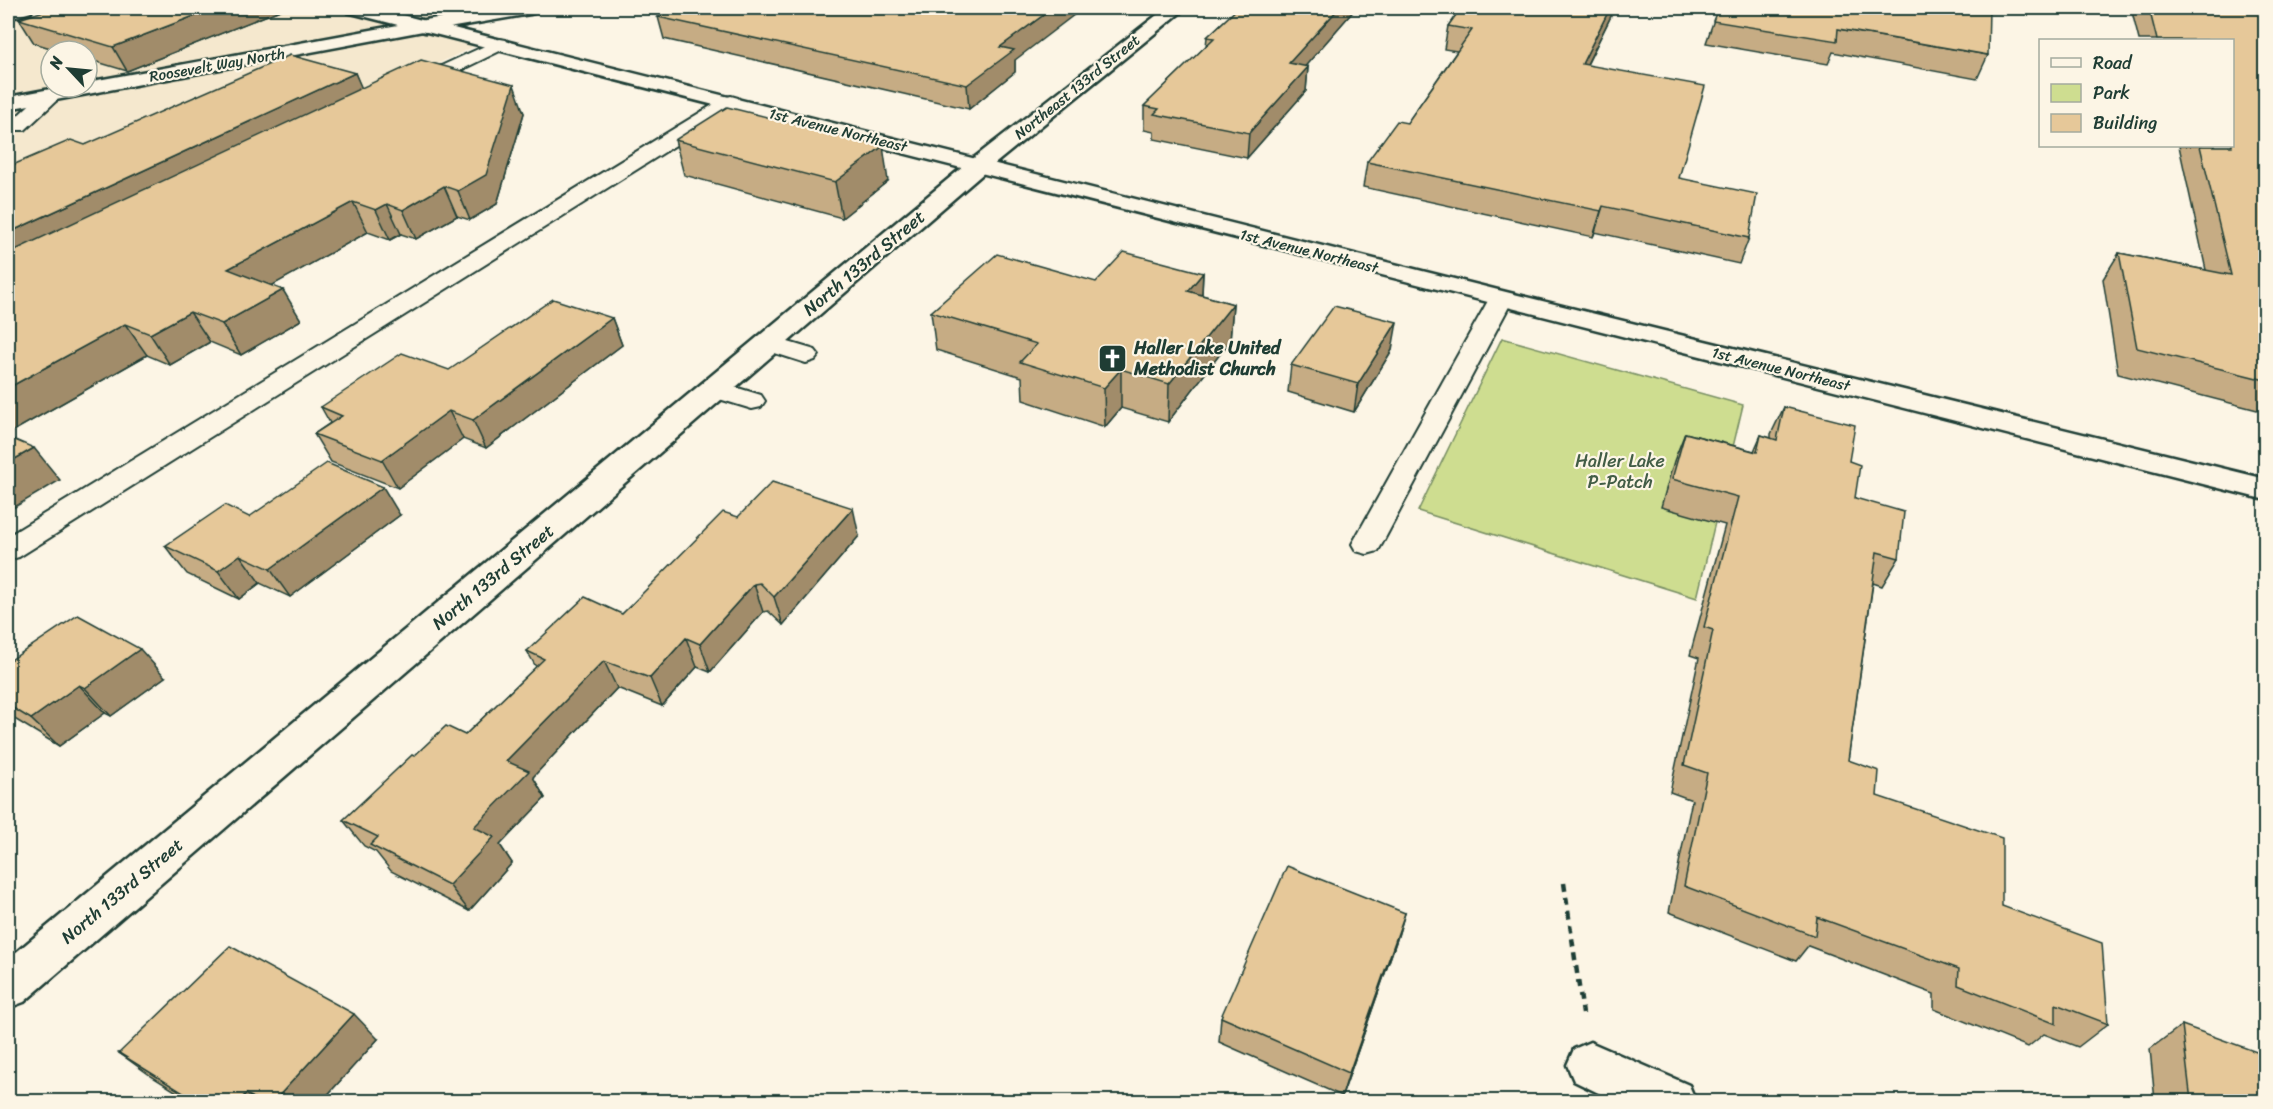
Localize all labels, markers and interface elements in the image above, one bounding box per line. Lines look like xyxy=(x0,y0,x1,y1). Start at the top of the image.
street label: Northeast 133rd Street xyxy=(1008,27,1146,146)
north arrow xyxy=(39,39,99,99)
legend xyxy=(2039,39,2234,147)
street label: Roosevelt Way North xyxy=(147,40,287,90)
text: Road xyxy=(2093,47,2133,79)
text: N xyxy=(40,50,72,75)
text: Park xyxy=(2093,77,2130,109)
street label: 1st Avenue Northeast xyxy=(766,100,911,160)
text: Building xyxy=(2093,107,2157,139)
street label: North 133rd Street xyxy=(795,202,933,324)
street label: 1st Avenue Northeast xyxy=(1237,221,1382,281)
place label: Haller Lake United Methodist Church xyxy=(1133,332,1282,385)
street label: 1st Avenue Northeast xyxy=(1709,339,1854,399)
church icon: Haller Lake United Methodist Church xyxy=(1097,342,1129,374)
park label: Haller Lake P-Patch xyxy=(1575,445,1665,498)
street label: North 133rd Street xyxy=(424,516,562,638)
street label: North 133rd Street xyxy=(53,830,191,952)

